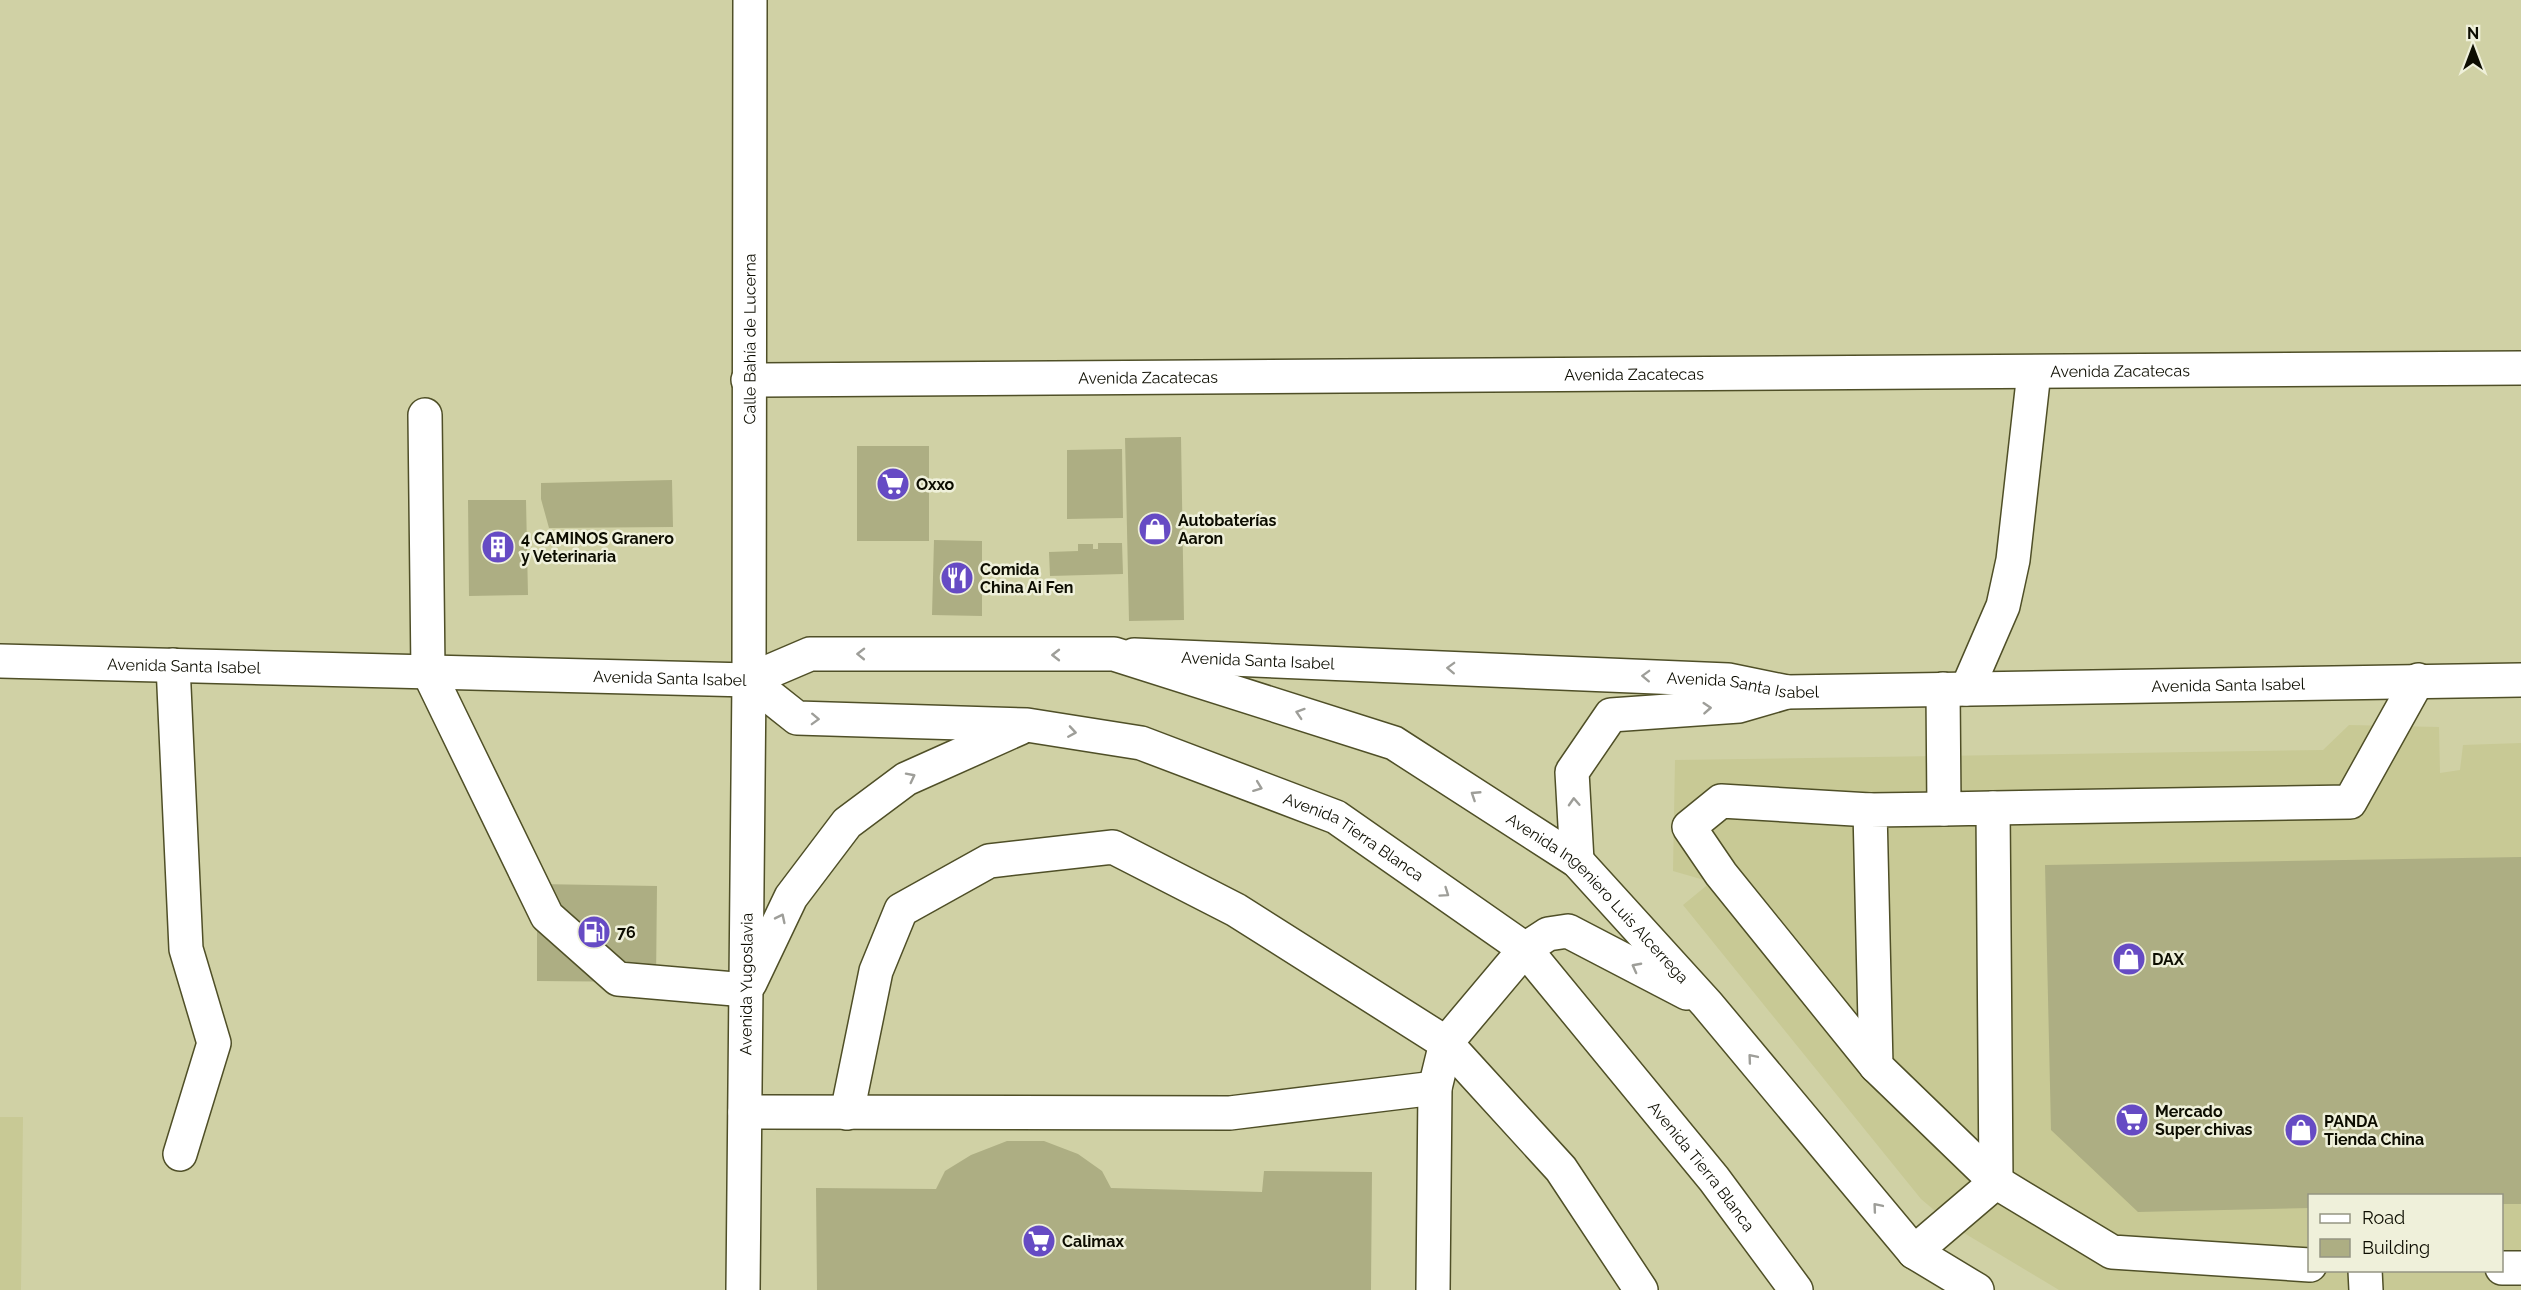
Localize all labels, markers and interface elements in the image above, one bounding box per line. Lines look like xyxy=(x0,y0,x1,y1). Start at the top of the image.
north arrow xyxy=(2443,18,2503,78)
text: N xyxy=(2467,24,2479,43)
street label: Calle Bahía de Lucerna xyxy=(740,253,760,425)
street label: Avenida Zacatecas xyxy=(2050,361,2190,381)
street label: Avenida Zacatecas xyxy=(1564,365,1704,384)
street label: Avenida Zacatecas xyxy=(1078,368,1218,388)
supermarket icon: Oxxo xyxy=(875,466,911,502)
place label: Oxxo xyxy=(916,475,955,494)
shop icon: Autobaterías Aaron xyxy=(1137,511,1173,547)
place label: Autobaterías Aaron xyxy=(1178,511,1277,548)
building icon: 4 CAMINOS Granero y Veterinaria xyxy=(480,529,516,565)
place label: 4 CAMINOS Granero y Veterinaria xyxy=(521,529,674,566)
restaurant icon: Comida China Ai Fen xyxy=(939,560,975,596)
place label: Comida China Ai Fen xyxy=(980,560,1074,597)
one-way arrow xyxy=(857,648,866,661)
street label: Avenida Santa Isabel xyxy=(1181,648,1336,673)
one-way arrow xyxy=(1051,649,1060,661)
street label: Avenida Santa Isabel xyxy=(107,655,262,678)
one-way arrow xyxy=(1446,662,1455,675)
street label: Avenida Santa Isabel xyxy=(593,667,747,690)
street label: Avenida Santa Isabel xyxy=(1666,668,1820,702)
one-way arrow xyxy=(1641,670,1650,683)
street label: Avenida Santa Isabel xyxy=(2151,675,2306,696)
one-way arrow xyxy=(1702,702,1711,715)
one-way arrow xyxy=(1295,708,1306,721)
one-way arrow xyxy=(811,712,820,725)
one-way arrow xyxy=(1068,725,1077,737)
one-way arrow xyxy=(905,773,916,784)
one-way arrow xyxy=(1252,780,1263,792)
street label: Avenida Tierra Blanca xyxy=(1281,789,1427,885)
one-way arrow xyxy=(1471,792,1482,803)
one-way arrow xyxy=(1567,798,1580,807)
street label: Avenida Ingeniero Luis Alcerrega xyxy=(1503,809,1692,987)
one-way arrow xyxy=(1438,886,1449,897)
street label: Avenida Yugoslavia xyxy=(736,913,757,1055)
one-way arrow xyxy=(773,913,785,924)
fuel station icon: 76 xyxy=(576,914,612,950)
place label: 76 xyxy=(617,923,636,942)
shop icon: DAX xyxy=(2111,941,2147,977)
place label: DAX xyxy=(2152,950,2185,969)
one-way arrow xyxy=(1632,963,1643,974)
one-way arrow xyxy=(1748,1054,1759,1065)
street label: Avenida Tierra Blanca xyxy=(1644,1098,1758,1235)
supermarket icon: Mercado Super chivas xyxy=(2114,1102,2150,1138)
place label: Mercado Super chivas xyxy=(2155,1102,2253,1139)
shop icon: PANDA Tienda China xyxy=(2283,1112,2319,1148)
place label: PANDA Tienda China xyxy=(2324,1112,2424,1149)
legend xyxy=(2308,1194,2503,1272)
one-way arrow xyxy=(1873,1203,1884,1214)
text: Road xyxy=(2362,1207,2405,1228)
supermarket icon: Calimax xyxy=(1021,1223,1057,1259)
place label: Calimax xyxy=(1062,1232,1124,1251)
text: Building xyxy=(2362,1237,2430,1258)

